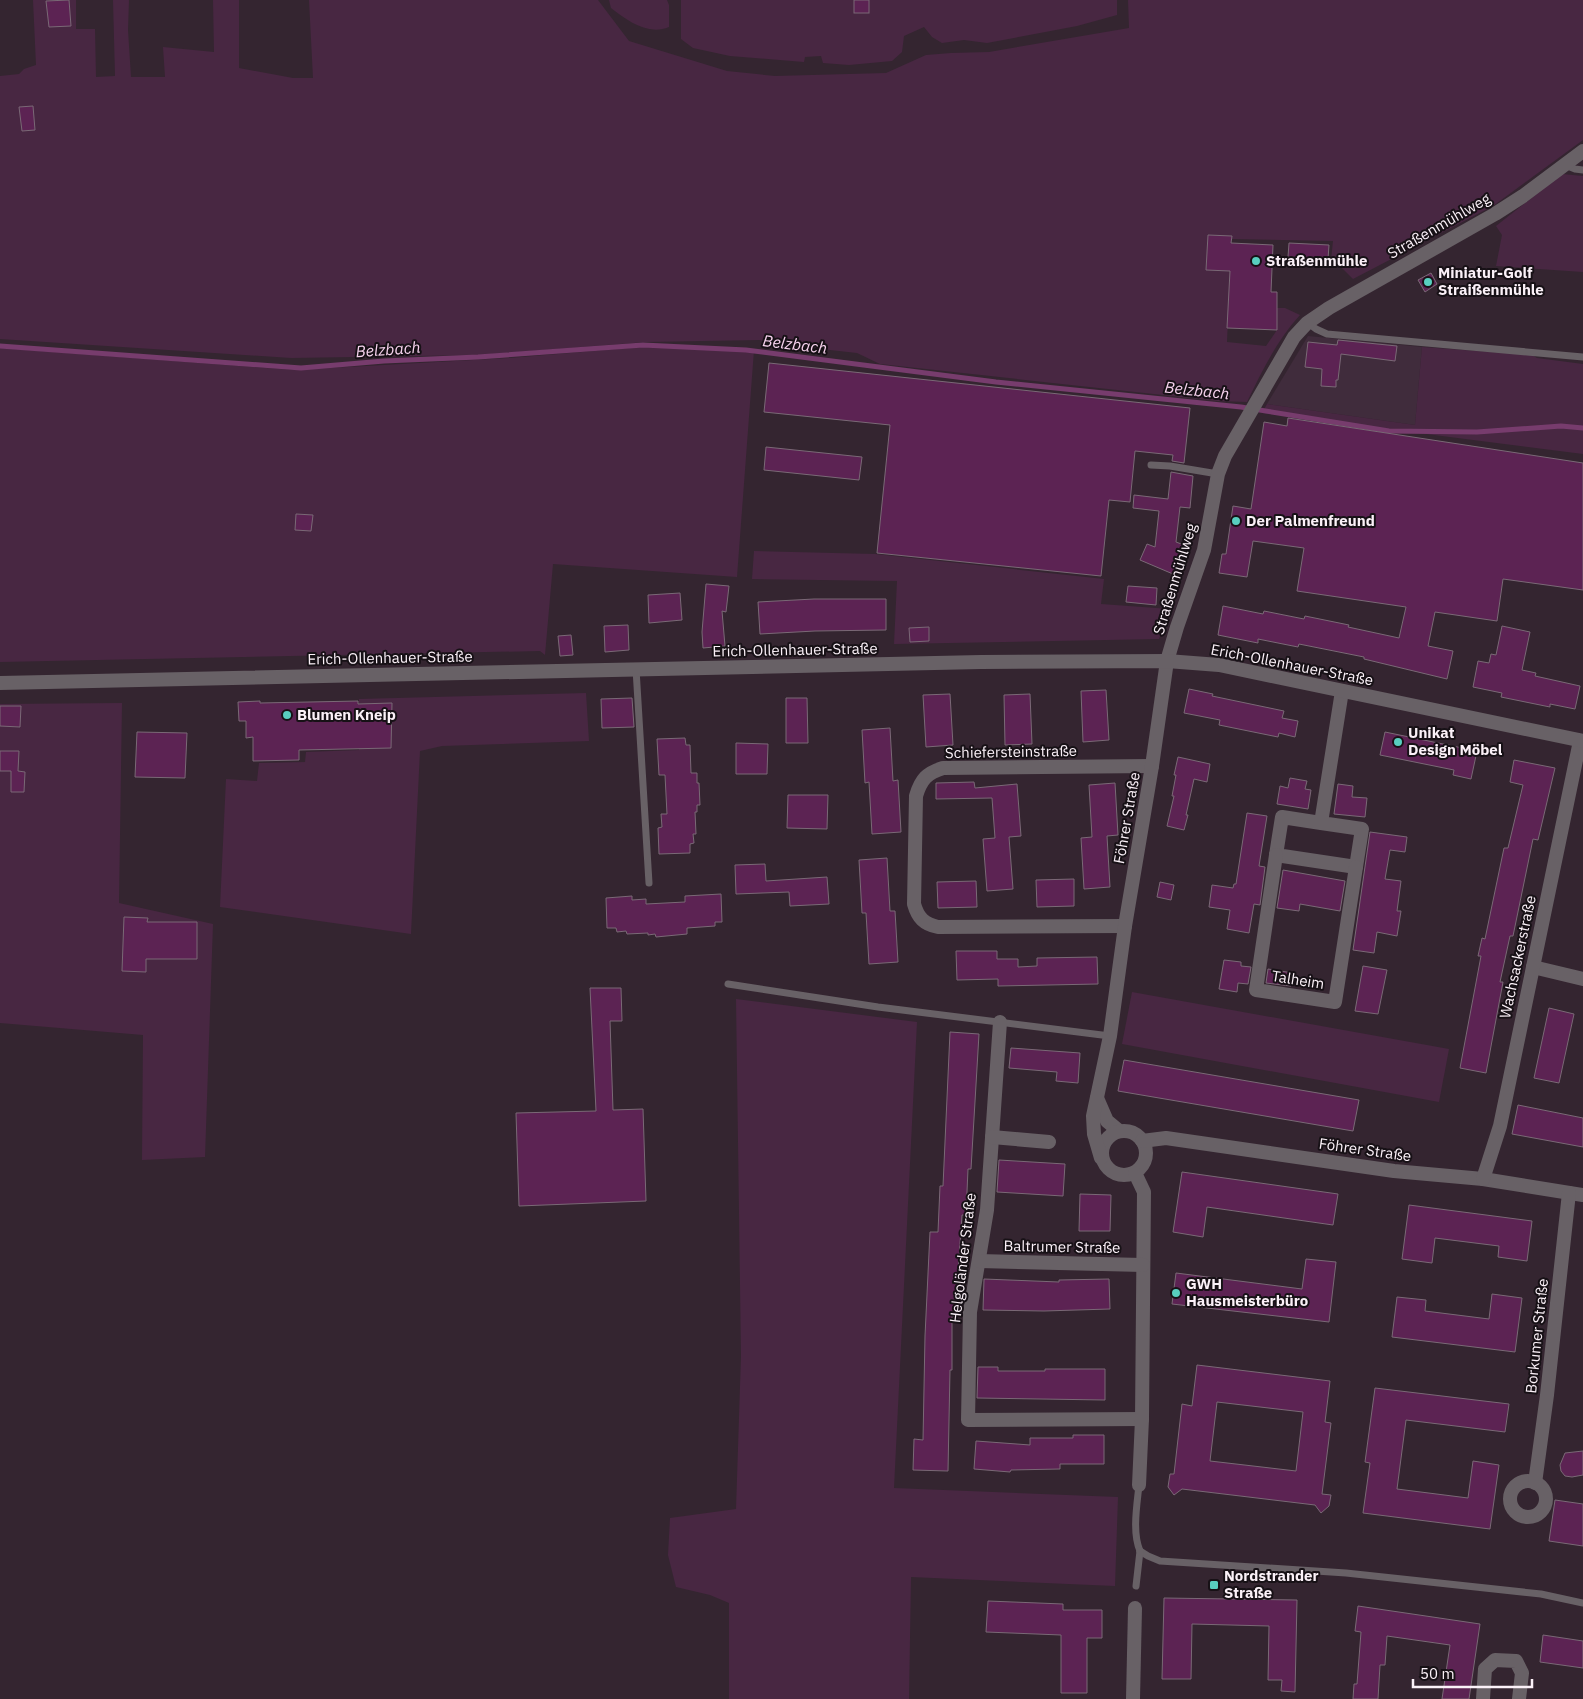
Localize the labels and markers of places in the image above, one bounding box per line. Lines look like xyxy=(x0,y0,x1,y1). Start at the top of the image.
place label: Straßenmühle xyxy=(1266,251,1368,270)
marker: Straßenmühle xyxy=(1250,255,1262,267)
place label: Miniatur-Golf Straißenmühle xyxy=(1438,263,1544,299)
marker: Miniatur-Golf Straißenmühle xyxy=(1422,276,1434,288)
place label: Der Palmenfreund xyxy=(1246,511,1375,530)
marker: Der Palmenfreund xyxy=(1230,515,1242,527)
place label: Blumen Kneip xyxy=(297,705,396,724)
marker: Blumen Kneip xyxy=(281,709,293,721)
place label: Unikat Design Möbel xyxy=(1408,723,1503,759)
marker: Unikat Design Möbel xyxy=(1392,736,1404,748)
place label: GWH Hausmeisterbüro xyxy=(1186,1274,1308,1310)
marker: GWH Hausmeisterbüro xyxy=(1170,1287,1182,1299)
place label: Nordstrander Straße xyxy=(1224,1566,1319,1602)
marker: Nordstrander Straße xyxy=(1208,1579,1220,1591)

